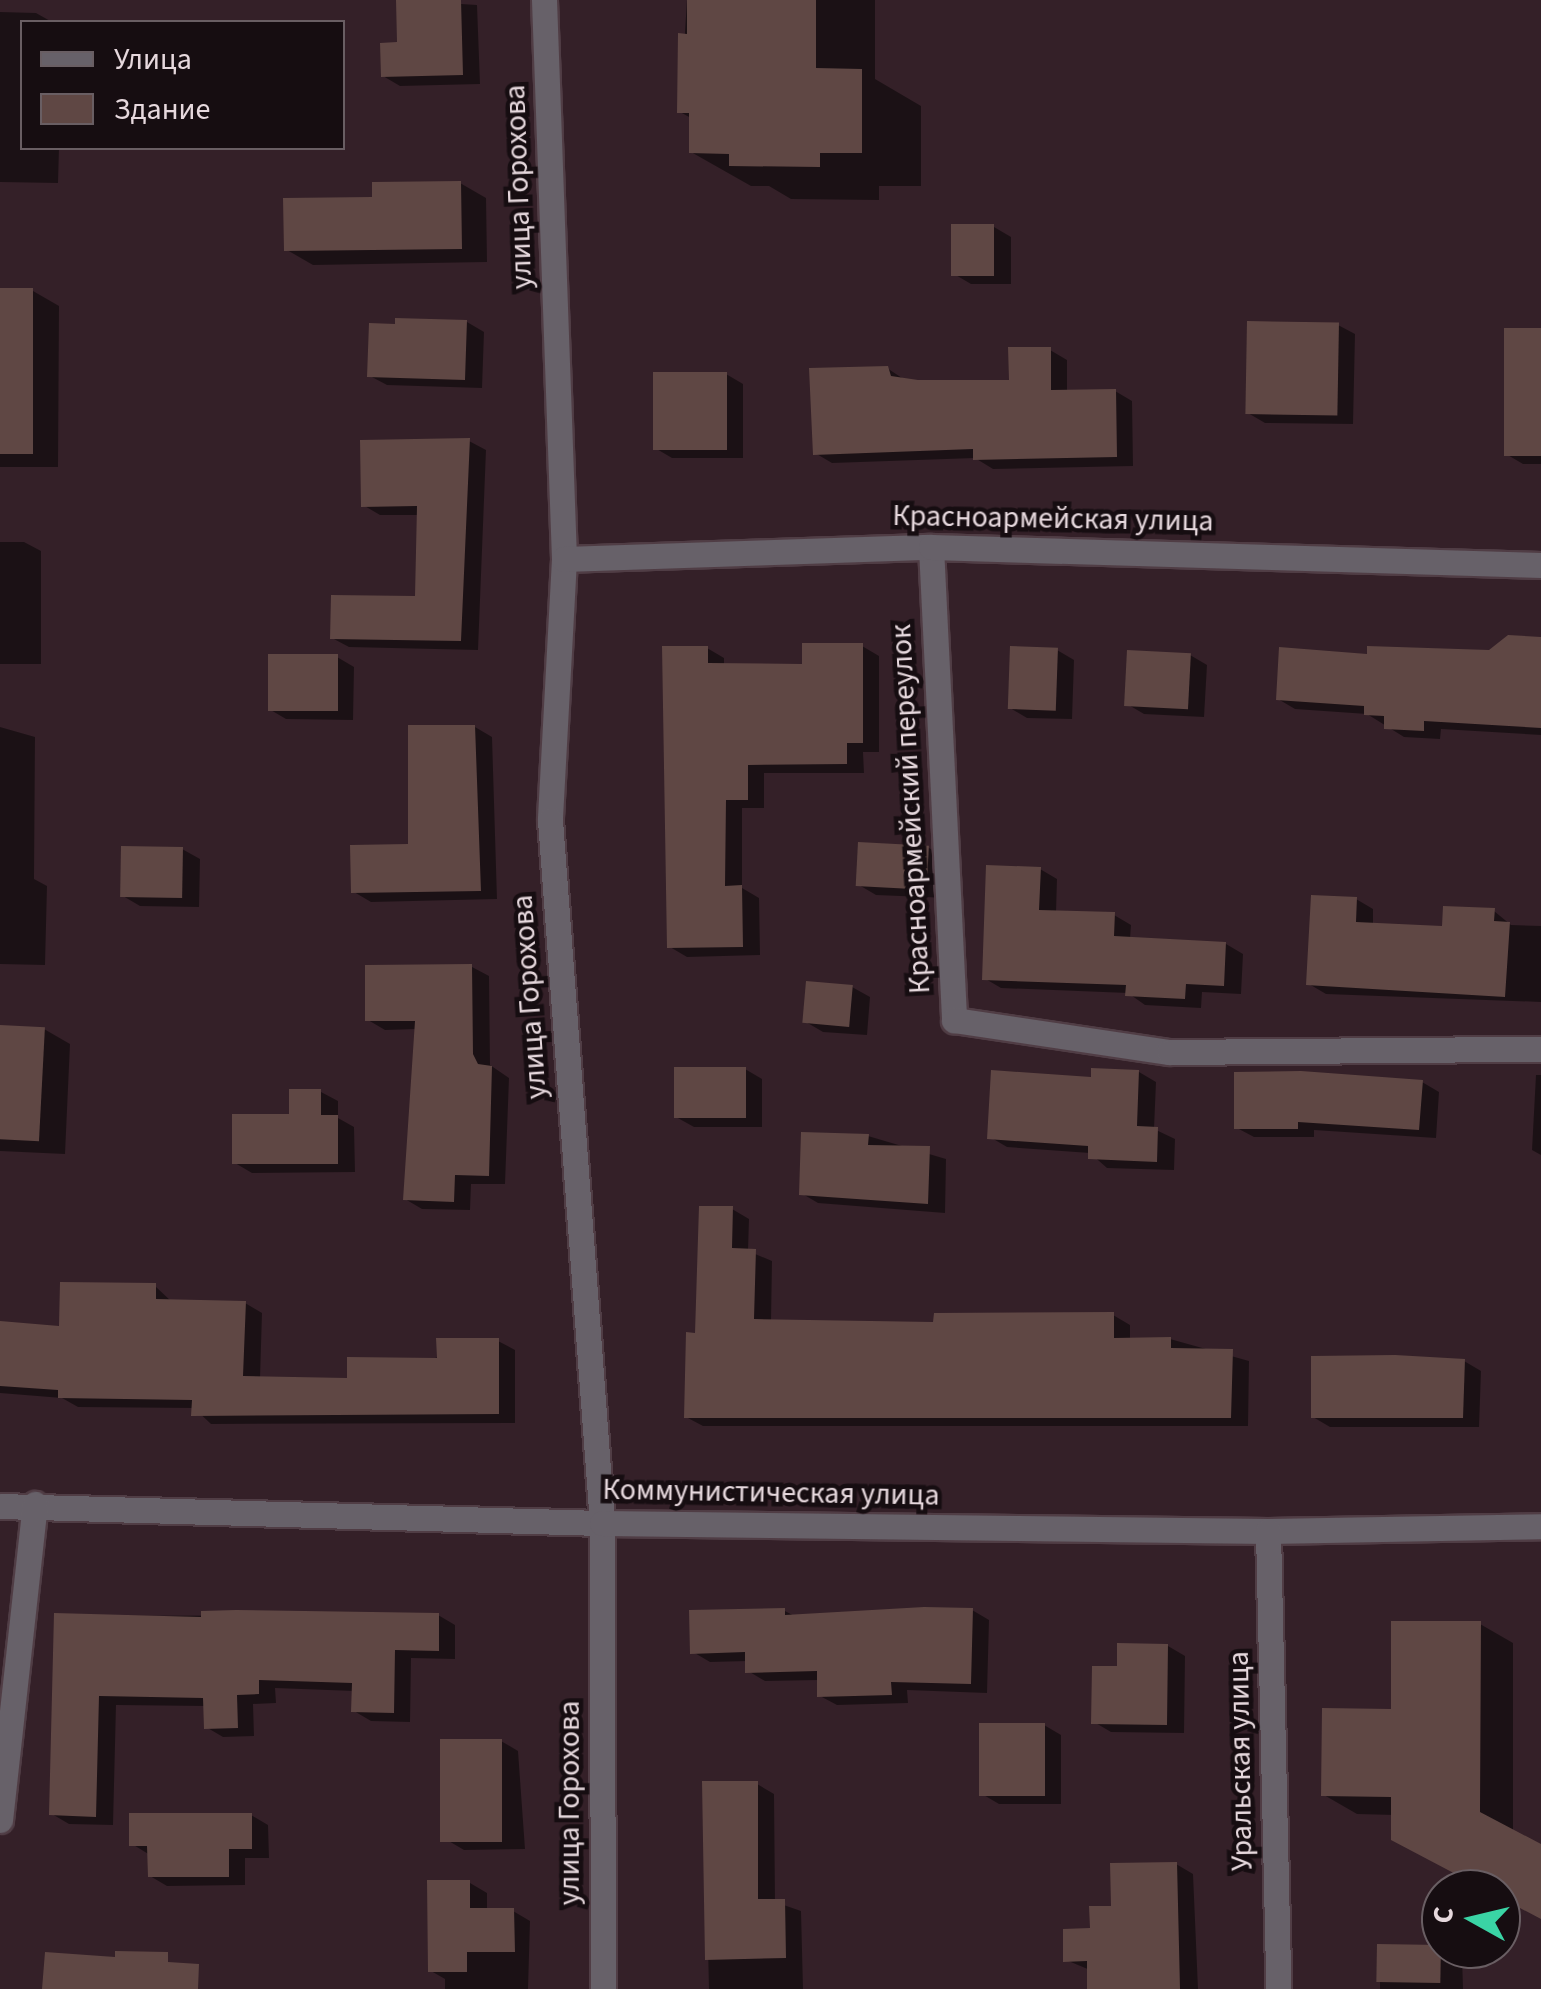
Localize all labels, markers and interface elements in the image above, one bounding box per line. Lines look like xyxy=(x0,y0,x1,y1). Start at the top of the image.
legend xyxy=(20,20,345,150)
text: Улица xyxy=(114,38,192,81)
street label: улица Горохова xyxy=(497,84,541,290)
text: Здание xyxy=(114,88,210,131)
street label: Красноармейская улица xyxy=(892,498,1214,540)
street label: Красноармейский переулок xyxy=(883,623,939,995)
street label: улица Горохова xyxy=(505,894,555,1100)
street label: Коммунистическая улица xyxy=(602,1472,940,1514)
street label: Уральская улица xyxy=(1221,1651,1261,1871)
street label: улица Горохова xyxy=(552,1701,588,1905)
north arrow xyxy=(1421,1869,1521,1969)
text: С xyxy=(1422,1904,1464,1926)

